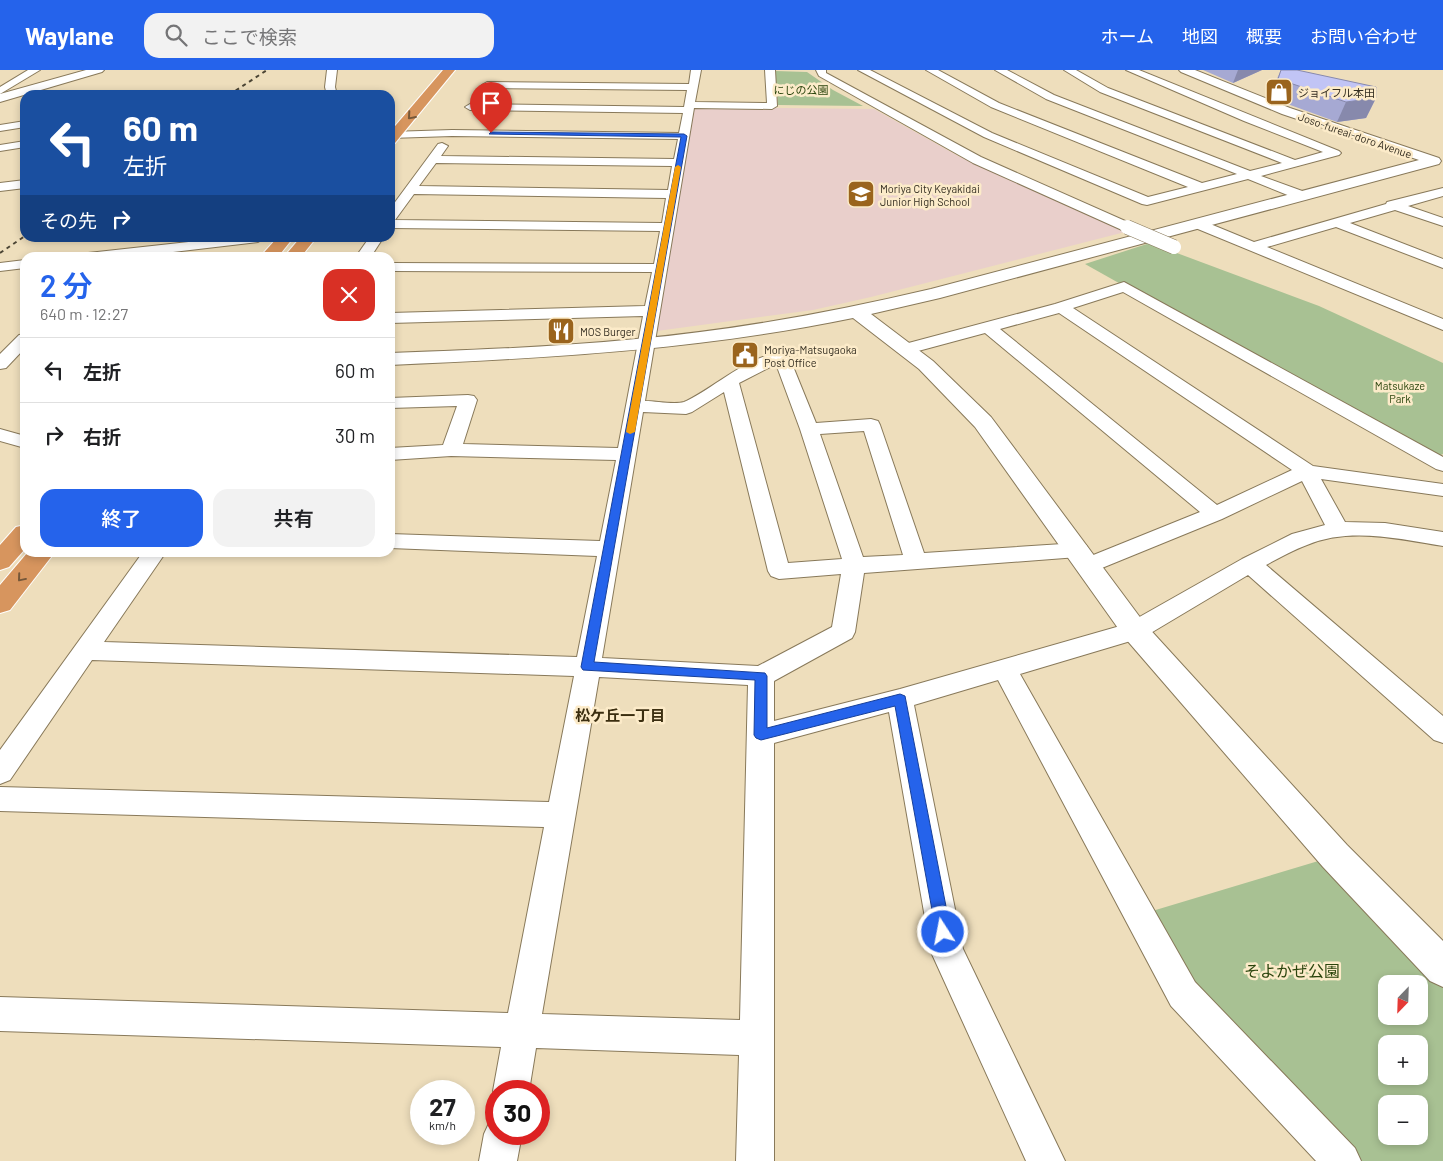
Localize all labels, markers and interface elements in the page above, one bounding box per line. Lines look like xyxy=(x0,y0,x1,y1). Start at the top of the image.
search box xyxy=(144,13,494,58)
text: Waylane xyxy=(25,21,114,50)
icon: search xyxy=(162,21,190,49)
text: ここで検索 xyxy=(202,25,297,48)
text: ホーム xyxy=(1101,25,1154,47)
text: 地図 xyxy=(1182,25,1218,47)
text: 概要 xyxy=(1246,25,1282,47)
text: お問い合わせ xyxy=(1310,25,1418,47)
shop icon: ジョイフル本田 xyxy=(1264,77,1294,107)
pin xyxy=(470,82,512,133)
park label: にじの公園 xyxy=(774,83,829,96)
place label: ジョイフル本田 xyxy=(1298,86,1375,99)
icon: arrive xyxy=(477,89,505,117)
text: 60 m xyxy=(123,106,198,148)
street label: Joso-fureai-doro Avenue xyxy=(1296,109,1414,161)
icon: left xyxy=(40,110,105,175)
one-way arrow xyxy=(408,110,417,119)
text: 左折 xyxy=(123,152,167,178)
school or university icon: Moriya City Keyakidai Junior High School xyxy=(846,179,876,209)
place label: Moriya City Keyakidai Junior High School xyxy=(880,182,980,208)
icon: right xyxy=(107,205,135,233)
text: その先 xyxy=(40,209,97,232)
text: 2 分 xyxy=(40,267,93,303)
button: close xyxy=(323,269,375,321)
text: 640 m · 12:27 xyxy=(40,304,128,323)
restaurant icon: MOS Burger xyxy=(546,316,576,346)
place label: MOS Burger xyxy=(580,325,636,338)
public building icon: Moriya-Matsugaoka Post Office xyxy=(730,340,760,370)
place label: Moriya-Matsugaoka Post Office xyxy=(764,343,857,369)
icon: left xyxy=(40,356,68,384)
text: 60 m xyxy=(335,359,375,382)
text: 左折 xyxy=(83,360,121,383)
park label: Matsukaze Park xyxy=(1375,379,1425,405)
icon: right xyxy=(40,421,68,449)
text: 30 m xyxy=(335,424,375,447)
text: 右折 xyxy=(83,425,121,448)
button: 終了 xyxy=(40,489,203,547)
button: 共有 xyxy=(213,489,375,547)
one-way arrow xyxy=(19,572,27,581)
district label: 松ケ丘一丁目 xyxy=(575,706,665,724)
position arrow xyxy=(916,905,968,957)
park label: そよかぜ公園 xyxy=(1244,961,1340,980)
north arrow xyxy=(1378,975,1428,1025)
map controls xyxy=(1378,975,1428,1145)
button: + xyxy=(1378,1035,1428,1085)
speed limit sign: 30 xyxy=(485,1080,550,1145)
text: 27 xyxy=(429,1091,456,1121)
button: − xyxy=(1378,1095,1428,1145)
text: km/h xyxy=(429,1118,456,1132)

